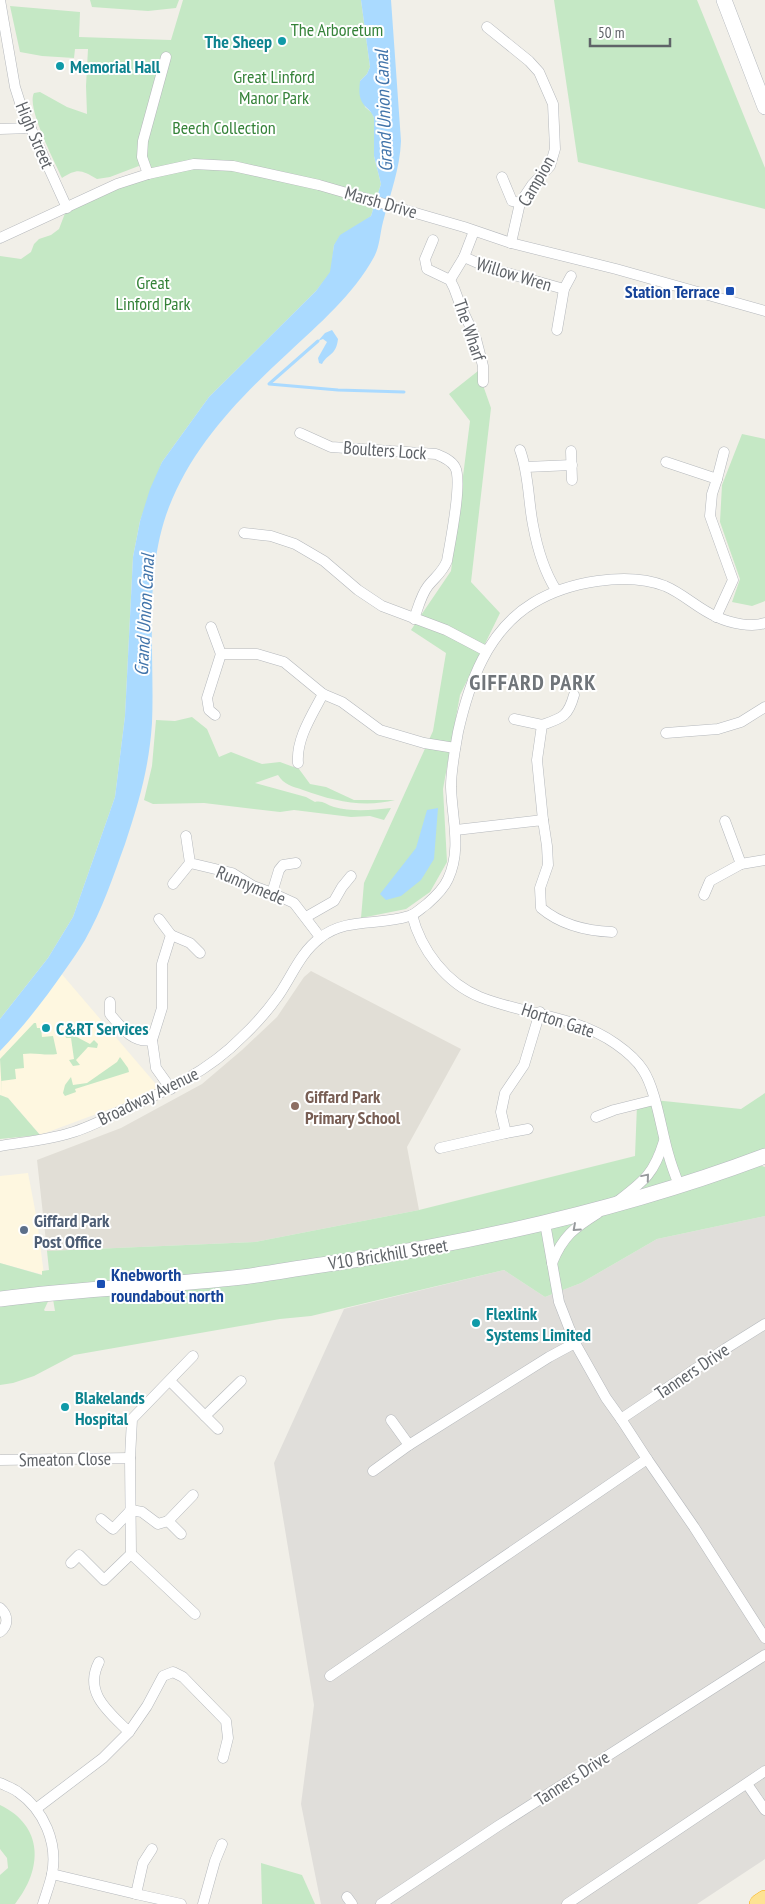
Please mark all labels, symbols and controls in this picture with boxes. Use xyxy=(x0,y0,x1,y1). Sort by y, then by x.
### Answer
scale bar xyxy=(590,15,670,47)
park label: The Arboretum xyxy=(291,18,383,41)
text: 50 m xyxy=(598,23,624,42)
place label: The Sheep xyxy=(205,30,272,53)
marker: The Sheep xyxy=(276,35,288,47)
water label: Grand Union Canal xyxy=(369,48,397,172)
place label: Memorial Hall xyxy=(70,55,161,78)
marker: Memorial Hall xyxy=(54,60,66,72)
park label: Great Linford Manor Park xyxy=(233,65,315,109)
street label: High Street xyxy=(11,98,59,172)
park label: Beech Collection xyxy=(172,116,276,139)
street label: Campion xyxy=(512,152,560,210)
street label: Marsh Drive xyxy=(342,181,420,223)
street label: Willow Wren xyxy=(474,252,554,296)
park label: Great Linford Park xyxy=(116,271,190,315)
place label: Station Terrace xyxy=(625,280,720,303)
marker: Station Terrace xyxy=(724,285,736,297)
street label: The Wharf xyxy=(449,296,492,365)
street label: Boulters Lock xyxy=(343,436,427,464)
water label: Grand Union Canal xyxy=(129,552,159,677)
district label: GIFFARD PARK xyxy=(469,668,597,696)
street label: Runnymede xyxy=(213,860,289,910)
street label: Horton Gate xyxy=(519,997,597,1043)
place label: C&RT Services xyxy=(56,1017,149,1040)
marker: C&RT Services xyxy=(40,1022,52,1034)
street label: Broadway Avenue xyxy=(94,1062,202,1130)
place label: Giffard Park Primary School xyxy=(305,1085,401,1129)
marker: Giffard Park Primary School xyxy=(289,1100,301,1112)
one-way arrow xyxy=(641,1173,650,1182)
place label: Giffard Park Post Office xyxy=(34,1209,110,1253)
one-way arrow xyxy=(573,1223,582,1232)
marker: Giffard Park Post Office xyxy=(18,1224,30,1236)
street label: V10 Brickhill Street xyxy=(326,1233,449,1275)
place label: Knebworth roundabout north xyxy=(111,1263,224,1307)
marker: Knebworth roundabout north xyxy=(95,1278,107,1290)
place label: Flexlink Systems Limited xyxy=(486,1302,591,1346)
marker: Flexlink Systems Limited xyxy=(470,1317,482,1329)
street label: Tanners Drive xyxy=(651,1338,733,1404)
place label: Blakelands Hospital xyxy=(75,1386,145,1430)
marker: Blakelands Hospital xyxy=(59,1401,71,1413)
street label: Smeaton Close xyxy=(19,1447,111,1471)
street label: Tanners Drive xyxy=(530,1745,614,1811)

